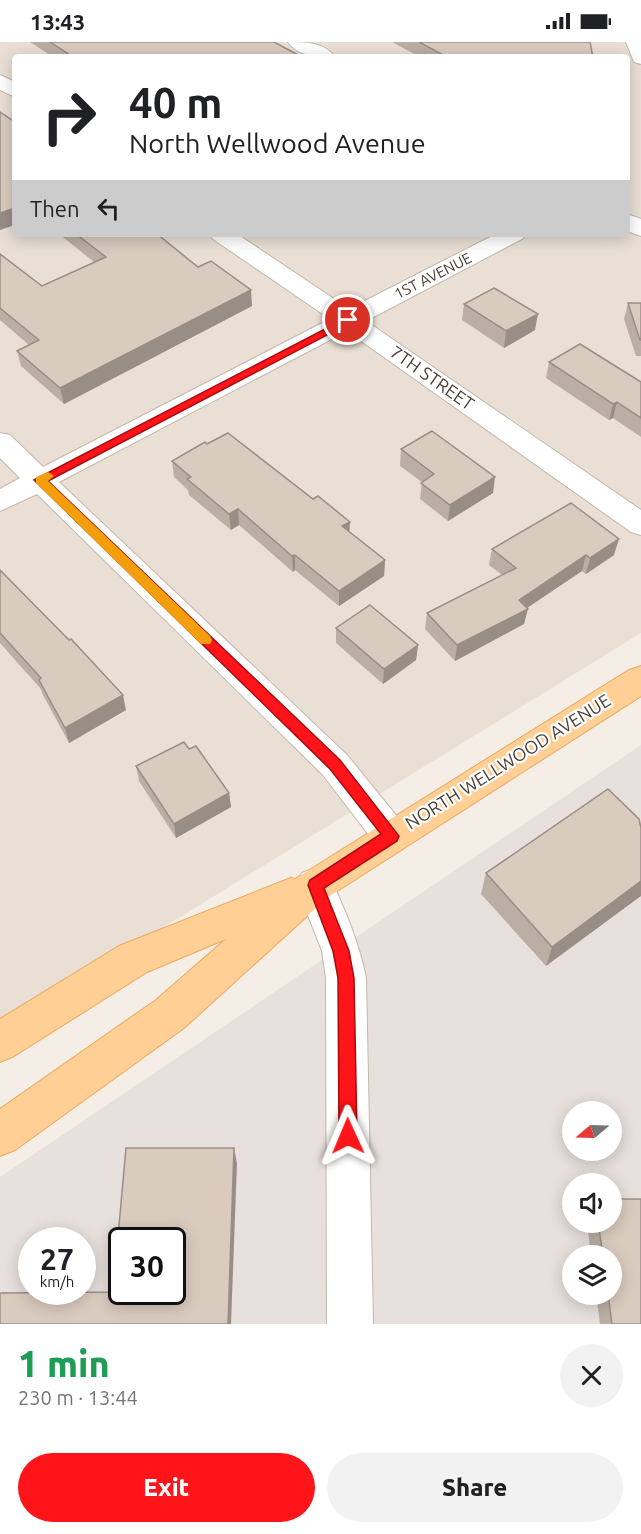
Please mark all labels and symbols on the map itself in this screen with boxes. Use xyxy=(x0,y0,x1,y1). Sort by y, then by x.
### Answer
street label: 1ST AVENUE xyxy=(391,249,474,302)
pin xyxy=(322,294,373,345)
street label: 7TH STREET xyxy=(387,341,478,413)
street label: NORTH WELLWOOD AVENUE xyxy=(401,690,614,833)
north arrow xyxy=(562,1101,622,1161)
position arrow xyxy=(316,1104,380,1168)
speed limit sign: 30 xyxy=(108,1227,186,1305)

